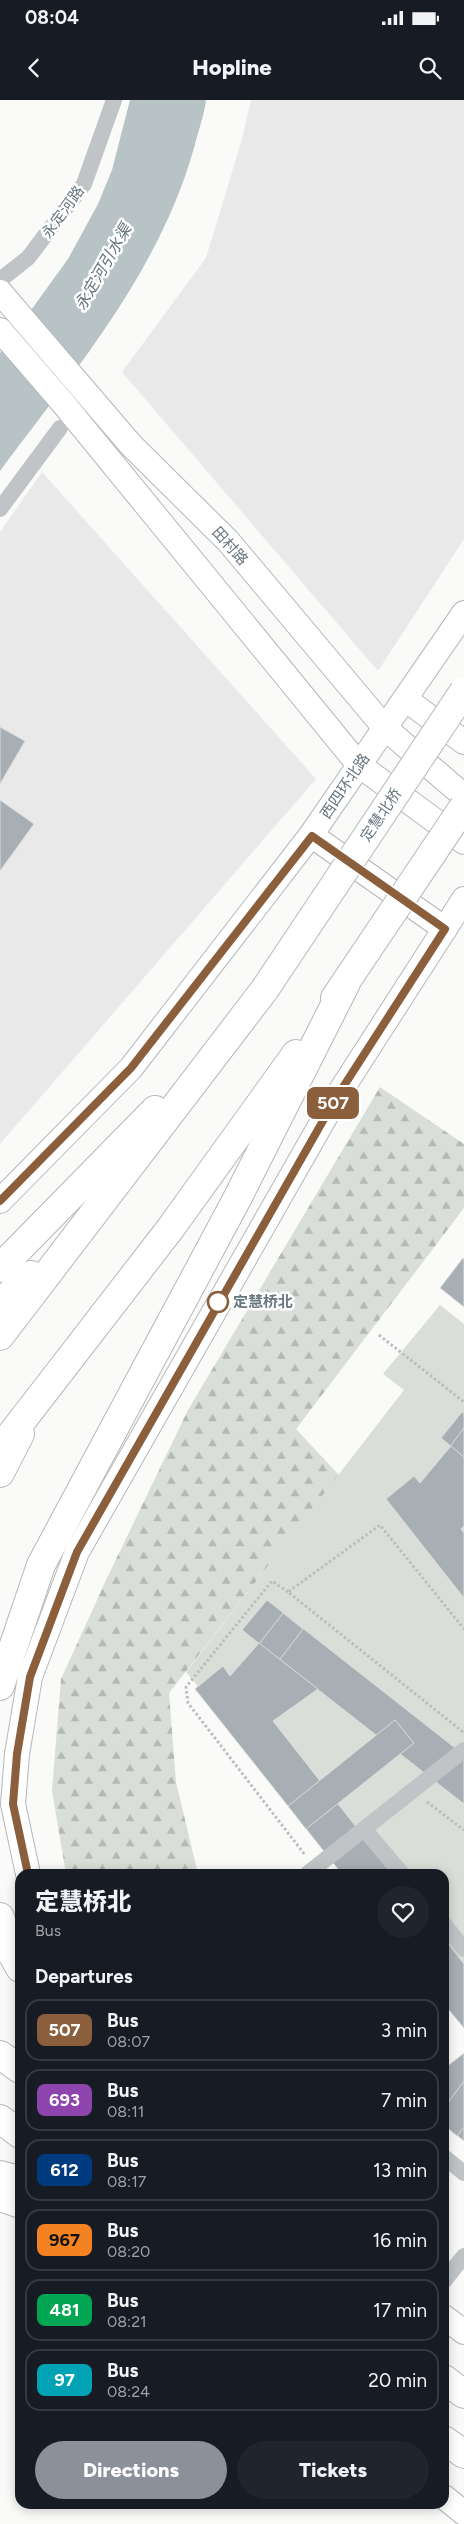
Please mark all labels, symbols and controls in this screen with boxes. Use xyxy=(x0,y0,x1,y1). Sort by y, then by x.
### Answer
text: 08:04 xyxy=(25,6,79,29)
icon: back xyxy=(20,54,48,82)
text: Hopline xyxy=(192,54,272,81)
icon: search xyxy=(416,54,444,82)
street label: 永定河路 xyxy=(38,182,88,242)
water label: 永定河引水渠 xyxy=(71,219,136,313)
street label: 田村路 xyxy=(208,523,252,569)
street label: 西四环北路 xyxy=(317,750,373,822)
street label: 定慧北桥 xyxy=(357,785,405,845)
line badge: 507 xyxy=(304,1087,362,1119)
text: 507 xyxy=(317,1092,349,1114)
marker: 定慧桥北 xyxy=(207,1291,229,1313)
place label: 定慧桥北 xyxy=(233,1293,293,1311)
button: heart xyxy=(377,1886,429,1938)
text: 定慧桥北 xyxy=(35,1887,131,1916)
text: Bus xyxy=(35,1921,61,1940)
text: Departures xyxy=(35,1965,133,1988)
text: Bus xyxy=(107,2009,138,2032)
text: 507 xyxy=(48,2019,81,2041)
text: 3 min xyxy=(381,2019,427,2042)
text: 08:07 xyxy=(107,2032,150,2051)
text: Bus xyxy=(107,2079,138,2102)
text: 693 xyxy=(49,2089,80,2111)
text: 7 min xyxy=(381,2089,427,2112)
text: 08:11 xyxy=(107,2102,144,2121)
text: Bus xyxy=(107,2149,138,2172)
text: 612 xyxy=(50,2159,79,2181)
text: 13 min xyxy=(373,2159,427,2182)
text: 08:17 xyxy=(107,2172,146,2191)
text: Bus xyxy=(107,2219,138,2242)
text: 967 xyxy=(49,2229,80,2251)
text: 16 min xyxy=(373,2229,427,2252)
text: 08:20 xyxy=(107,2242,150,2261)
text: Bus xyxy=(107,2289,138,2312)
text: 481 xyxy=(49,2299,80,2321)
text: 17 min xyxy=(373,2299,427,2322)
text: 08:21 xyxy=(107,2312,147,2331)
text: Bus xyxy=(107,2359,138,2382)
text: 97 xyxy=(54,2369,75,2391)
text: 20 min xyxy=(368,2369,427,2392)
text: 08:24 xyxy=(107,2382,150,2401)
button: Directions xyxy=(35,2441,227,2499)
button: Tickets xyxy=(237,2441,429,2499)

